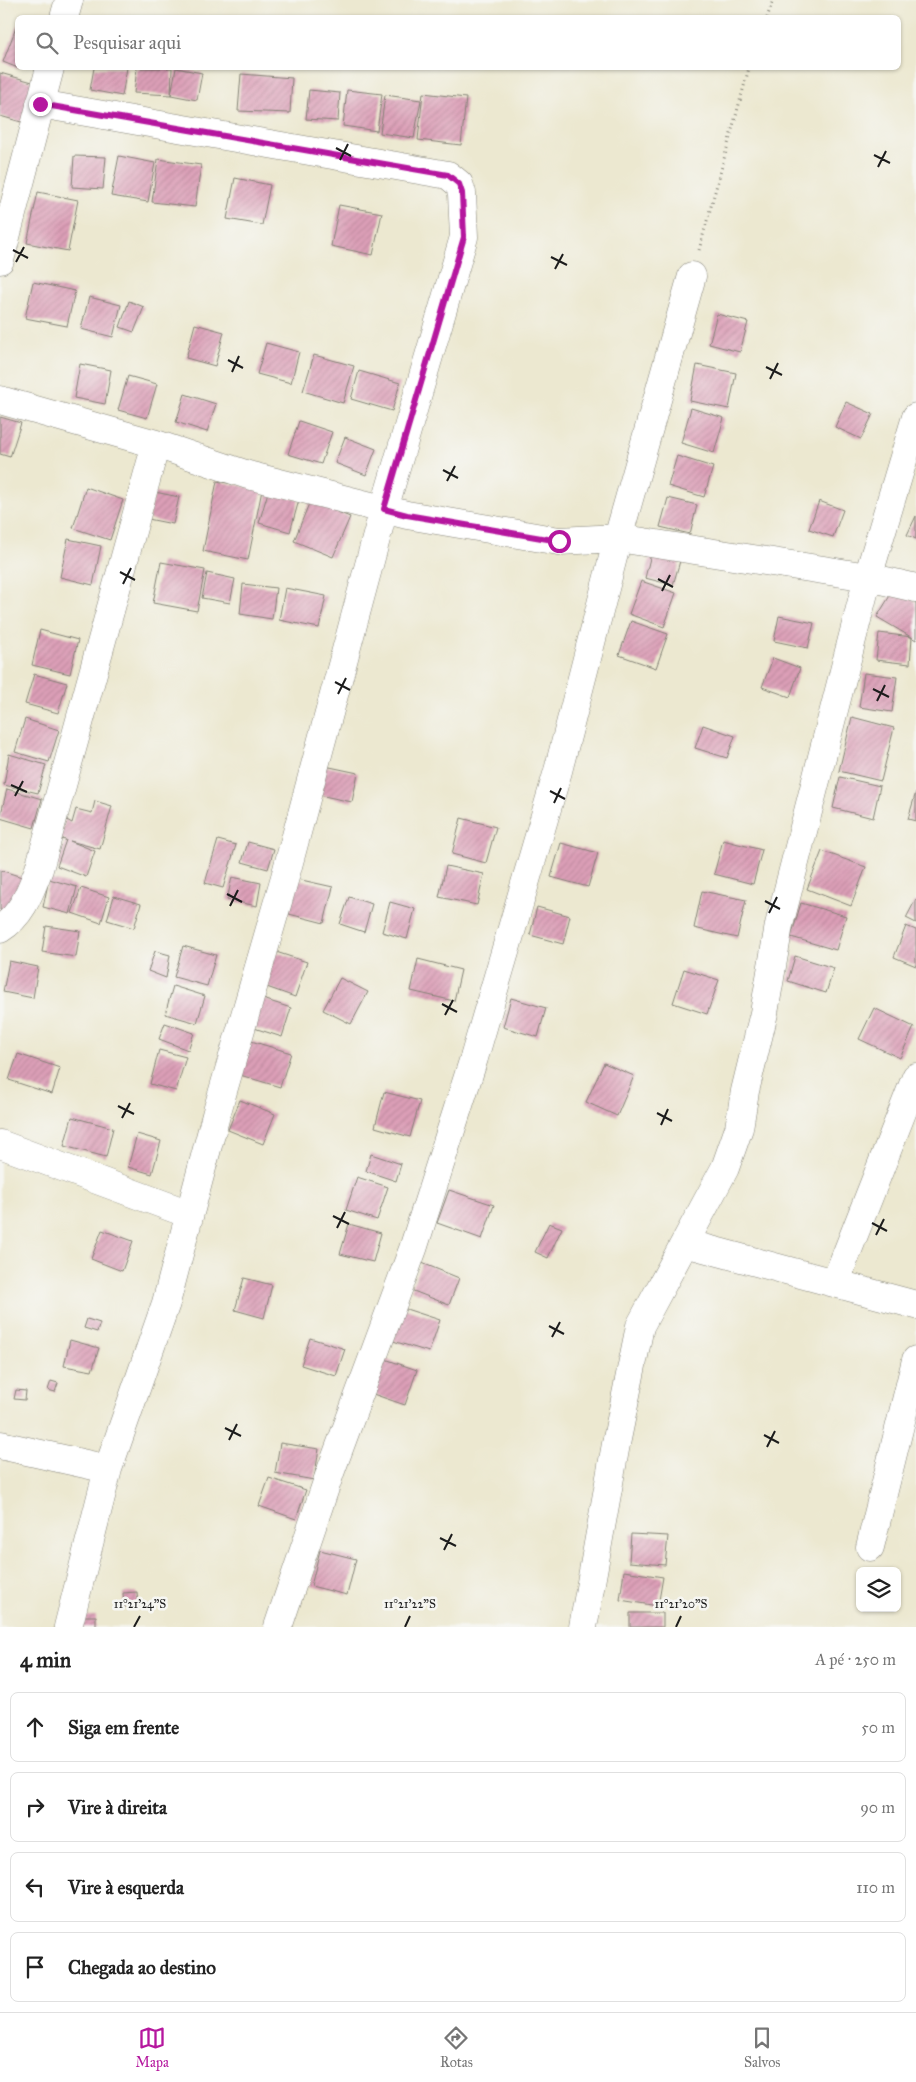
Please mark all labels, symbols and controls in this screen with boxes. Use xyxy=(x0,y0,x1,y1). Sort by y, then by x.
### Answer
search box xyxy=(15,15,901,70)
icon: search xyxy=(33,29,61,57)
text: Pesquisar aqui xyxy=(73,31,181,54)
route end xyxy=(29,93,52,116)
route start xyxy=(548,530,571,553)
map controls xyxy=(856,1567,901,1612)
button: layers xyxy=(856,1567,901,1612)
text: 11°21'24"S xyxy=(114,1597,166,1611)
text: 11°21'22"S xyxy=(384,1597,436,1611)
text: 11°21'20"S xyxy=(655,1597,708,1611)
text: 4 min xyxy=(20,1647,71,1673)
text: A pé · 250 m xyxy=(815,1650,896,1669)
icon: ahead xyxy=(21,1713,49,1741)
text: Siga em frente xyxy=(68,1716,179,1739)
text: 50 m xyxy=(861,1718,895,1737)
icon: right xyxy=(21,1793,49,1821)
text: Vire à direita xyxy=(68,1796,167,1819)
text: 90 m xyxy=(860,1798,895,1817)
icon: left xyxy=(21,1873,49,1901)
text: Vire à esquerda xyxy=(68,1876,184,1899)
text: 110 m xyxy=(856,1878,895,1897)
icon: arrive xyxy=(21,1953,49,1981)
text: Chegada ao destino xyxy=(68,1956,216,1979)
tab: Mapa xyxy=(136,2024,169,2071)
tab: Rotas xyxy=(440,2024,473,2071)
tab: Salvos xyxy=(744,2024,780,2071)

